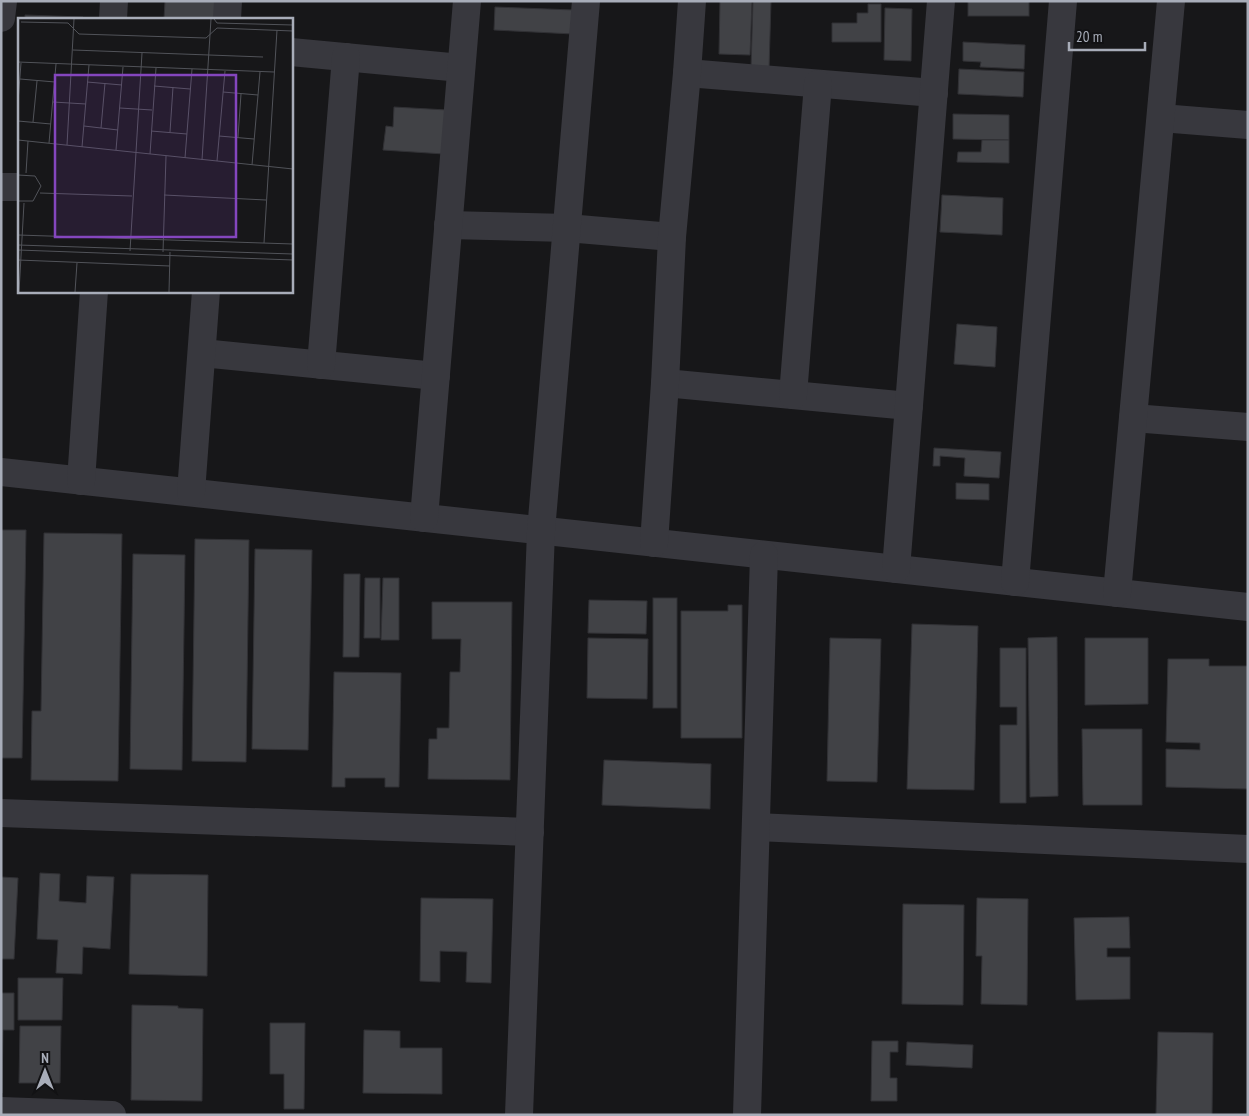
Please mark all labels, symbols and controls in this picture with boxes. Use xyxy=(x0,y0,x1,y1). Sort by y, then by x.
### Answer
inset map xyxy=(18,18,292,292)
scale bar xyxy=(1069,20,1145,52)
text: 20 m xyxy=(1076,27,1102,46)
north arrow xyxy=(20,1046,70,1096)
text: N xyxy=(41,1049,49,1067)

